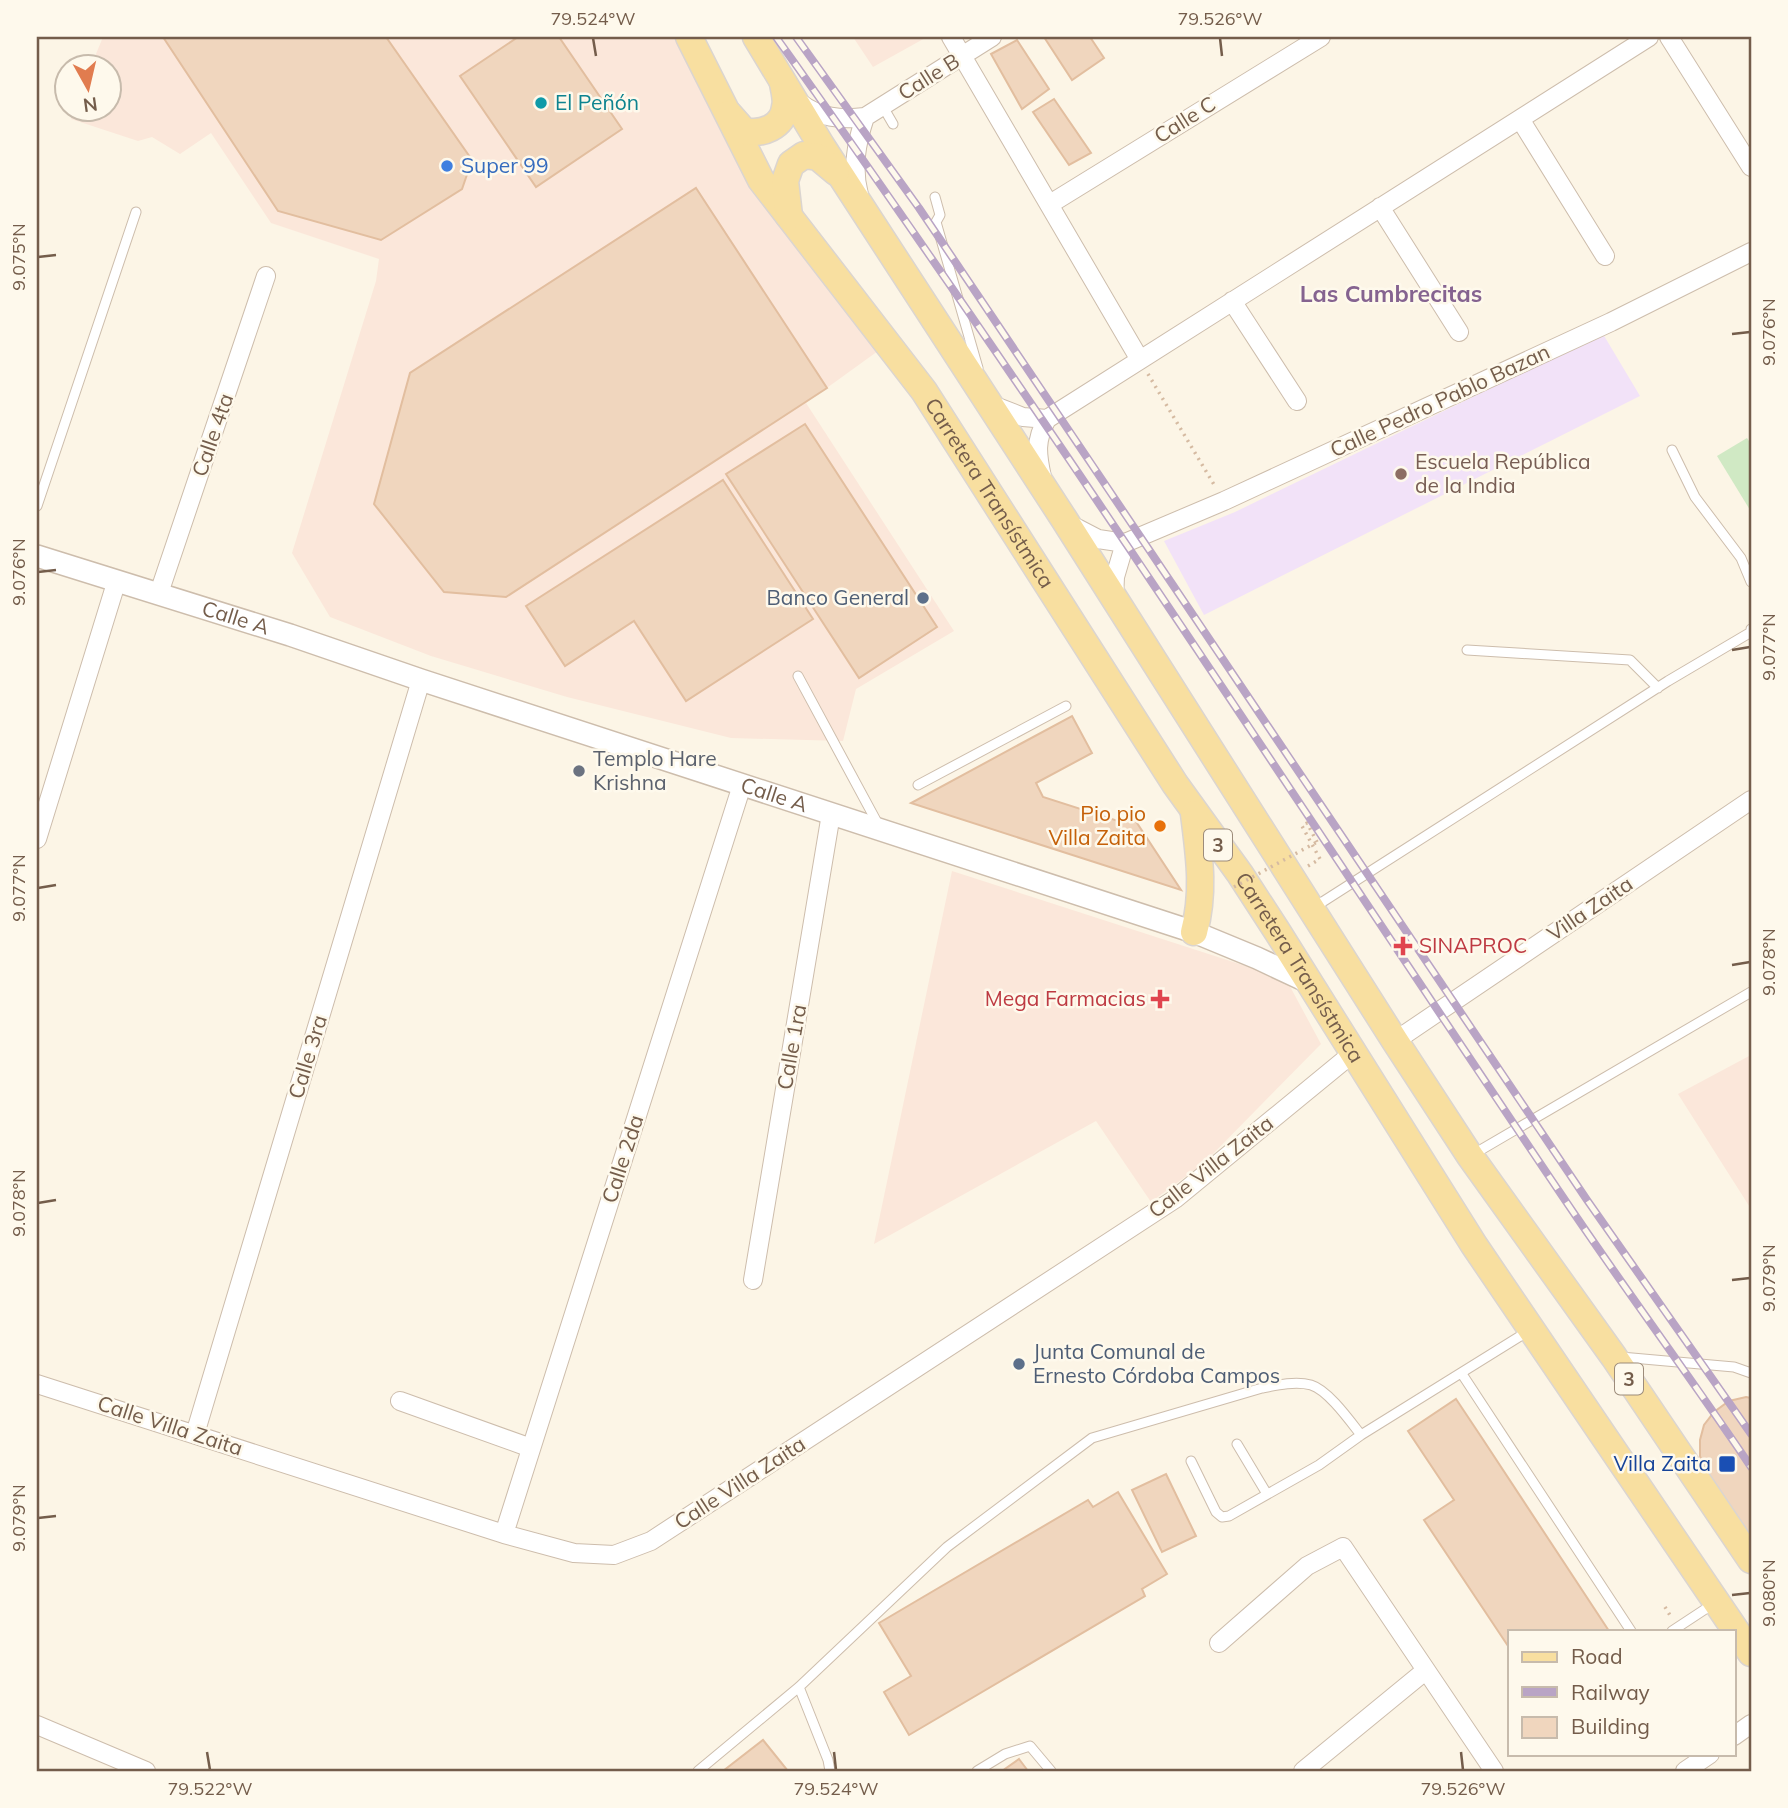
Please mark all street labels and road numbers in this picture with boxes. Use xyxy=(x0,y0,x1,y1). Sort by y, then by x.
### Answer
street label: Calle B xyxy=(893,47,964,105)
street label: Calle C xyxy=(1149,90,1220,148)
street label: Calle Pedro Pablo Bazan xyxy=(1326,338,1553,462)
street label: Calle 4ta xyxy=(186,390,238,480)
street label: Carretera Transístmica xyxy=(920,393,1060,593)
street label: Calle A xyxy=(199,594,273,640)
street label: Calle A xyxy=(738,771,812,817)
road number: 3 xyxy=(1204,830,1232,860)
street label: Carretera Transístmica xyxy=(1230,867,1370,1067)
street label: Villa Zaita xyxy=(1542,870,1637,946)
street label: Calle 1ra xyxy=(771,1002,811,1092)
street label: Calle 3ra xyxy=(282,1012,332,1102)
street label: Calle Villa Zaita xyxy=(1143,1109,1278,1223)
street label: Calle 2da xyxy=(596,1111,649,1206)
road number: 3 xyxy=(1615,1364,1643,1394)
street label: Calle Villa Zaita xyxy=(94,1389,246,1461)
street label: Calle Villa Zaita xyxy=(669,1430,810,1534)

